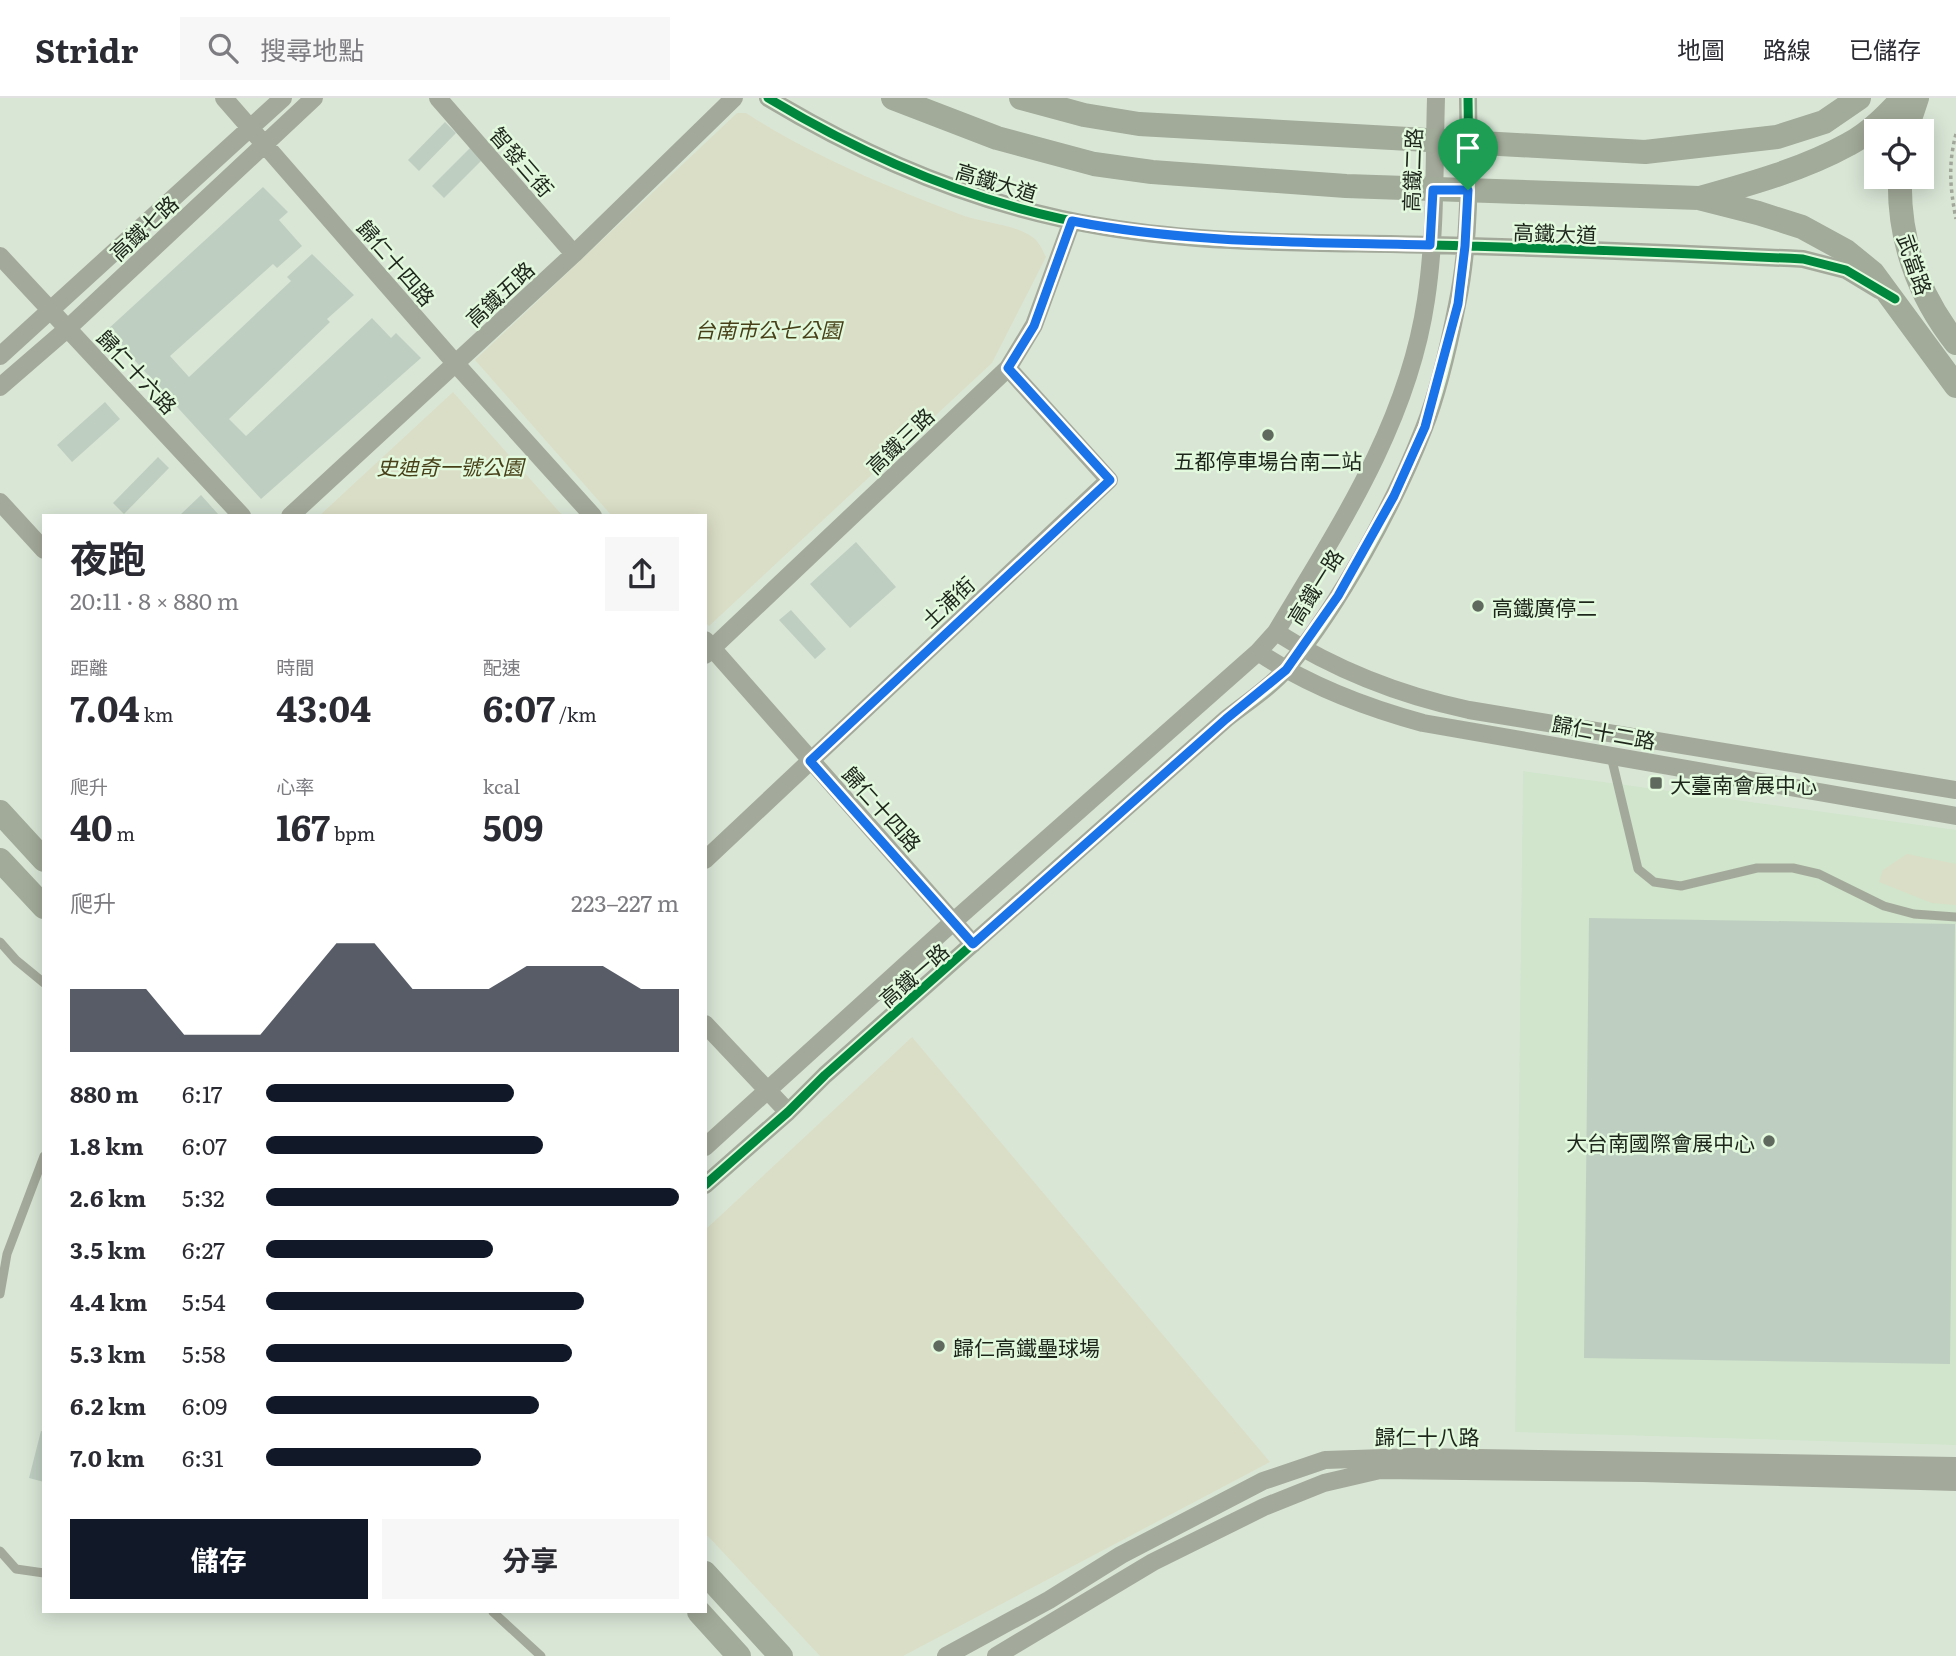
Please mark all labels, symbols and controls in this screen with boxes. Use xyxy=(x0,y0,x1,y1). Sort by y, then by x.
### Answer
search box xyxy=(180,17,670,80)
text: Stridr xyxy=(35,24,138,73)
icon: search xyxy=(204,29,242,67)
text: 搜尋地點 xyxy=(260,29,364,68)
text: 地圖 xyxy=(1677,31,1725,66)
text: 路線 xyxy=(1763,31,1811,66)
text: 已儲存 xyxy=(1849,31,1921,66)
pin xyxy=(1438,118,1498,190)
street label: 智發三街 xyxy=(484,119,562,203)
map controls xyxy=(1864,119,1934,189)
button: locate xyxy=(1864,119,1934,189)
street label: 高鐵二路 xyxy=(1394,127,1428,213)
icon: arrive xyxy=(1449,129,1487,167)
street label: 高鐵大道 xyxy=(952,154,1042,208)
street label: 高鐵七路 xyxy=(102,187,184,267)
street label: 歸仁十四路 xyxy=(351,212,443,312)
street label: 高鐵大道 xyxy=(1512,215,1598,249)
street label: 武當路 xyxy=(1891,229,1941,299)
street label: 高鐵五路 xyxy=(458,253,540,333)
park label: 台南市公七公園 xyxy=(695,313,844,344)
street label: 歸仁十六路 xyxy=(91,322,185,420)
street label: 高鐵三路 xyxy=(858,400,940,480)
marker: 五都停車場台南二站 xyxy=(1260,427,1276,443)
place label: 五都停車場台南二站 xyxy=(1174,444,1363,475)
park label: 史迪奇一號公園 xyxy=(377,450,526,481)
text: 夜跑 xyxy=(70,528,146,585)
button: share xyxy=(605,537,679,611)
street label: 高鐵一路 xyxy=(1279,542,1349,630)
street label: 土浦街 xyxy=(913,568,981,634)
text: 20:11 · 8 × 880 m xyxy=(70,583,239,617)
place label: 高鐵廣停二 xyxy=(1492,591,1597,622)
marker: 高鐵廣停二 xyxy=(1470,598,1486,614)
text: 距離 xyxy=(70,653,108,681)
text: 時間 xyxy=(276,653,314,681)
text: 配速 xyxy=(483,653,521,681)
text: 7.04 xyxy=(70,681,140,733)
text: 43:04 xyxy=(276,681,371,733)
text: 6:07 xyxy=(483,681,555,733)
text: km xyxy=(140,700,173,728)
text: /km xyxy=(555,700,597,728)
street label: 歸仁十二路 xyxy=(1550,707,1658,755)
street label: 歸仁十四路 xyxy=(836,759,930,857)
place label: 大臺南會展中心 xyxy=(1670,768,1817,799)
text: 爬升 xyxy=(70,772,108,800)
text: 心率 xyxy=(276,772,314,800)
text: kcal xyxy=(483,772,520,800)
marker: 大臺南會展中心 xyxy=(1648,775,1664,791)
text: 40 xyxy=(70,800,113,852)
text: 167 xyxy=(276,800,330,852)
text: 509 xyxy=(483,800,543,852)
text: m xyxy=(113,819,135,847)
text: bpm xyxy=(330,819,375,847)
text: 爬升 xyxy=(70,885,116,919)
text: 223–227 m xyxy=(571,885,679,919)
street label: 高鐵一路 xyxy=(871,935,955,1013)
text: 880 m xyxy=(70,1076,139,1110)
text: 6:17 xyxy=(182,1076,222,1110)
place label: 大台南國際會展中心 xyxy=(1566,1126,1755,1157)
text: 1.8 km xyxy=(70,1128,144,1162)
text: 6:07 xyxy=(182,1128,227,1162)
marker: 大台南國際會展中心 xyxy=(1761,1133,1777,1149)
text: 2.6 km xyxy=(70,1180,146,1214)
text: 5:32 xyxy=(182,1180,225,1214)
text: 3.5 km xyxy=(70,1232,146,1266)
text: 6:27 xyxy=(182,1232,225,1266)
text: 4.4 km xyxy=(70,1284,148,1318)
text: 5:54 xyxy=(182,1284,226,1318)
place label: 歸仁高鐵壘球場 xyxy=(953,1331,1100,1362)
text: 5.3 km xyxy=(70,1336,146,1370)
text: 5:58 xyxy=(182,1336,226,1370)
marker: 歸仁高鐵壘球場 xyxy=(931,1338,947,1354)
text: 6.2 km xyxy=(70,1388,146,1422)
text: 6:09 xyxy=(182,1388,227,1422)
street label: 歸仁十八路 xyxy=(1375,1420,1480,1451)
text: 7.0 km xyxy=(70,1440,145,1474)
text: 6:31 xyxy=(182,1440,224,1474)
button: 儲存 xyxy=(70,1519,368,1599)
button: 分享 xyxy=(382,1519,679,1599)

